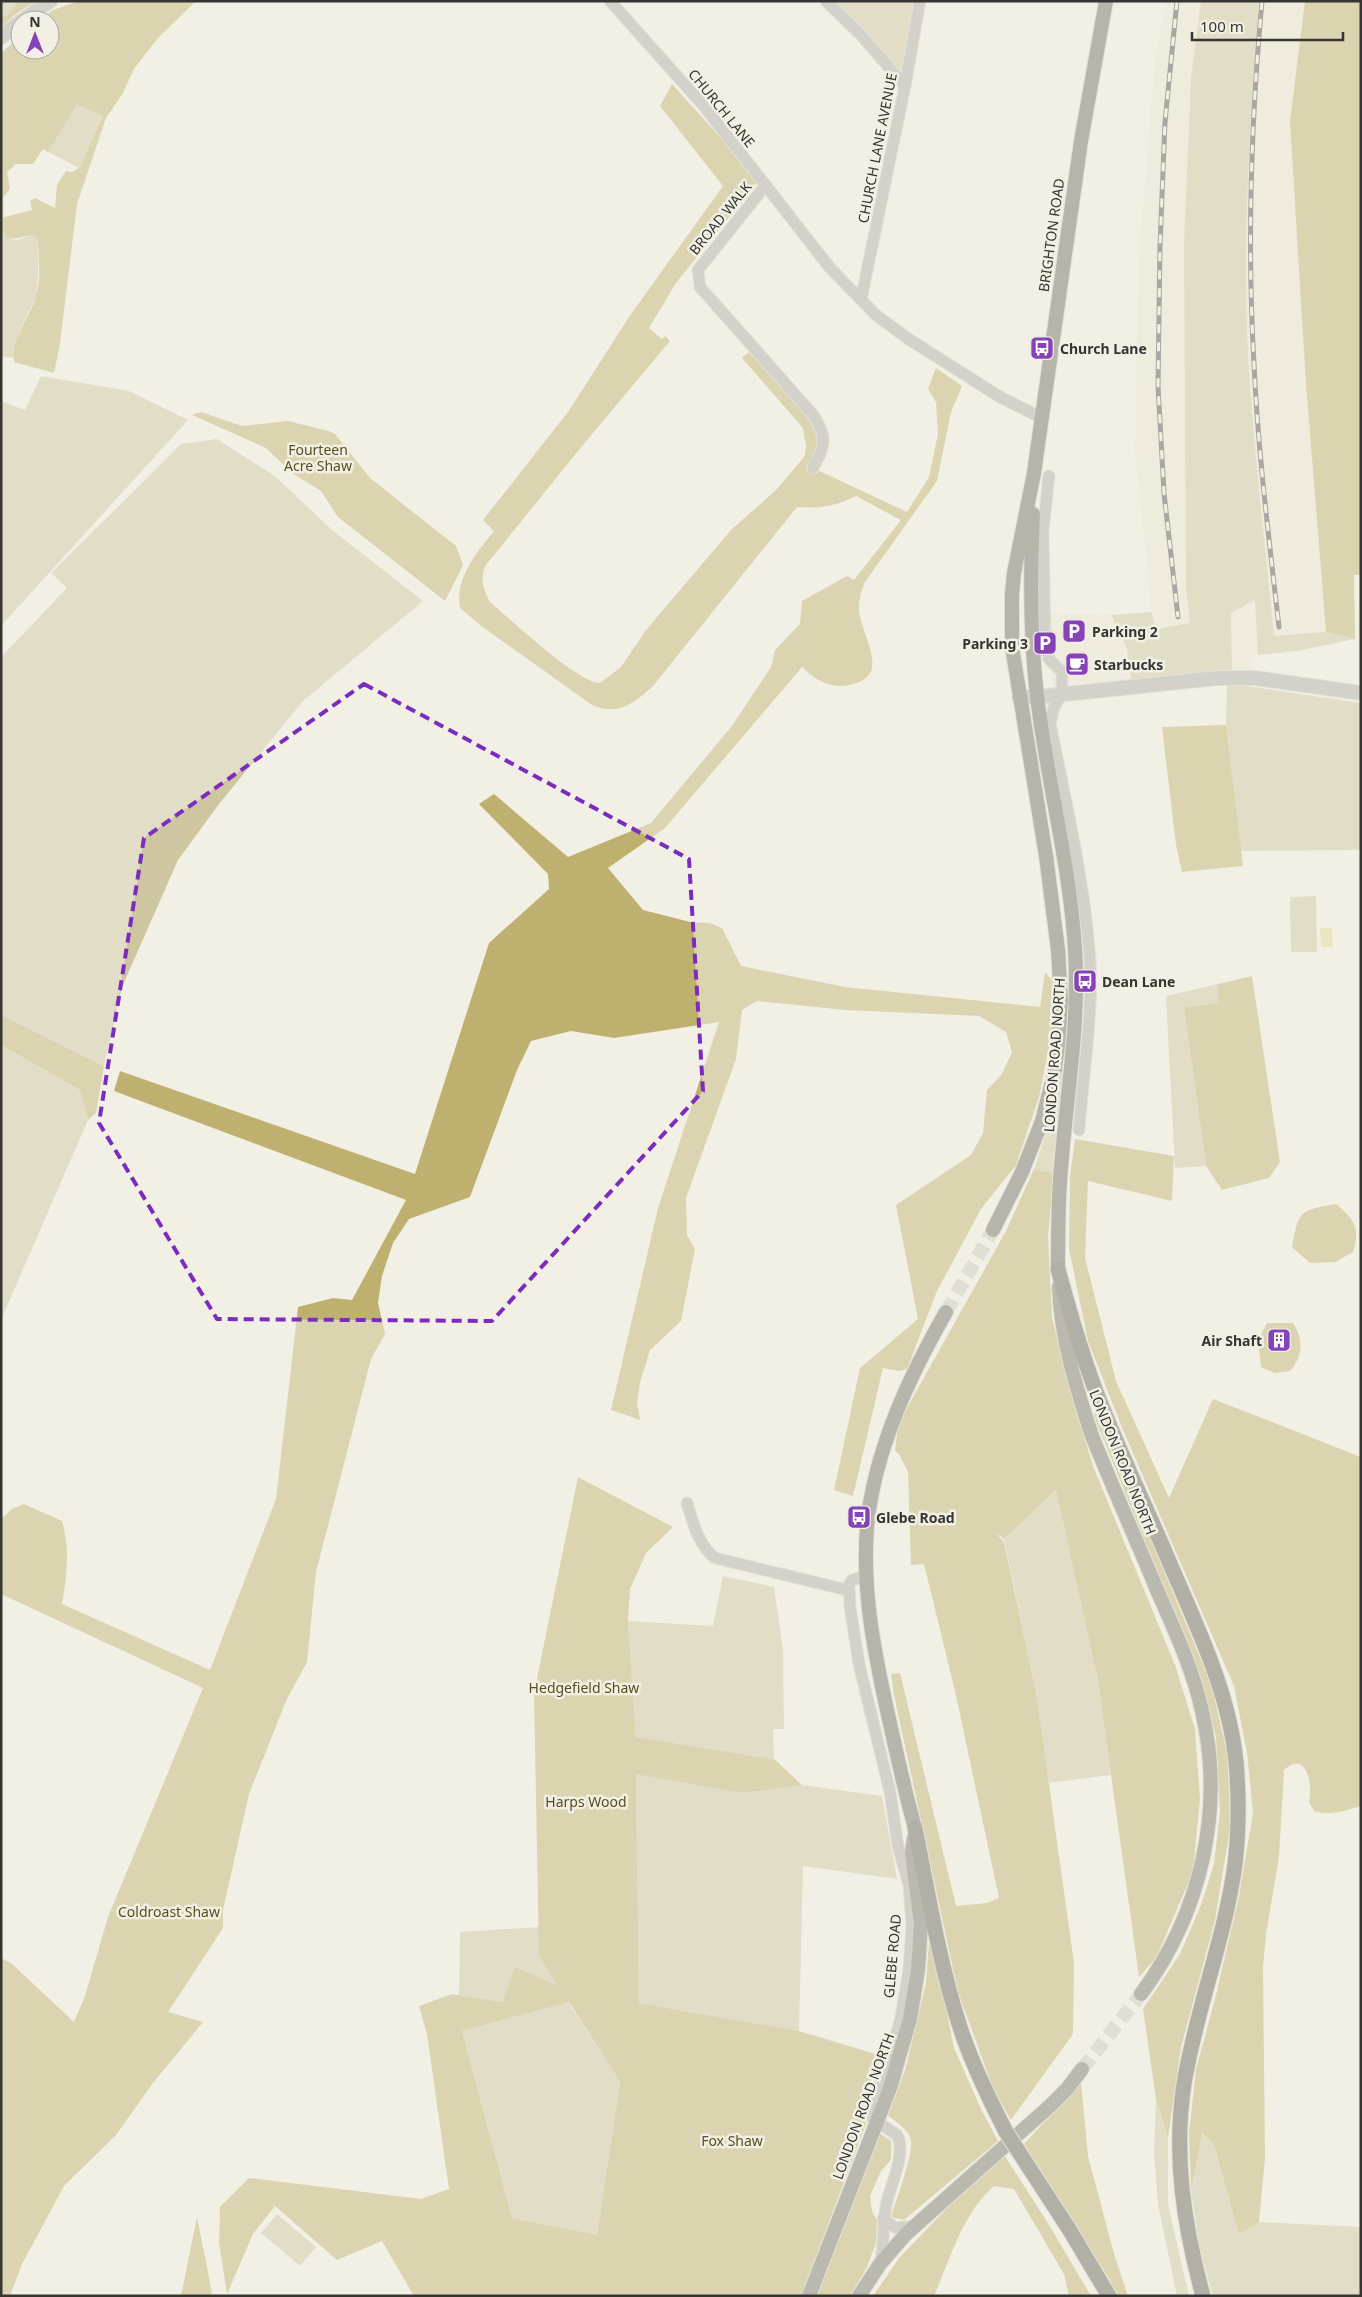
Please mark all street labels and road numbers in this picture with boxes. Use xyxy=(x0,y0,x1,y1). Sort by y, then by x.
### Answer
street label: CHURCH LANE xyxy=(684,65,760,151)
street label: CHURCH LANE AVENUE xyxy=(853,71,901,225)
street label: BROAD WALK xyxy=(685,177,755,258)
street label: BRIGHTON ROAD xyxy=(1034,177,1068,293)
street label: LONDON ROAD NORTH xyxy=(1039,977,1069,1133)
street label: LONDON ROAD NORTH xyxy=(1085,1387,1161,1537)
street label: GLEBE ROAD xyxy=(879,1913,905,1999)
street label: LONDON ROAD NORTH xyxy=(828,2030,898,2182)

